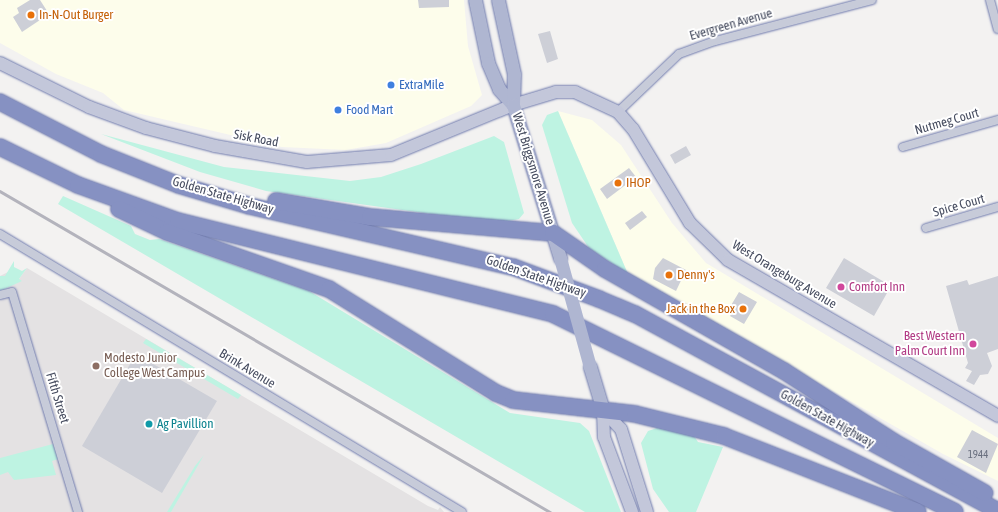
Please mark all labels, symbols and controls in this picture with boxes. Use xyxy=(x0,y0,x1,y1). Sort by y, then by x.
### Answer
street label: Evergreen Avenue xyxy=(688,6,774,44)
place label: In-N-Out Burger xyxy=(39,7,113,23)
marker: In-N-Out Burger xyxy=(26,10,36,20)
place label: ExtraMile xyxy=(399,77,444,93)
marker: ExtraMile xyxy=(386,80,396,90)
place label: Food Mart xyxy=(346,102,393,118)
marker: Food Mart xyxy=(333,105,343,115)
street label: Nutmeg Court xyxy=(913,105,981,139)
street label: West Briggsmore Avenue xyxy=(509,111,557,227)
street label: Sisk Road xyxy=(232,127,280,151)
street label: Golden State Highway xyxy=(171,174,275,218)
place label: IHOP xyxy=(626,175,651,191)
marker: IHOP xyxy=(613,178,623,188)
street label: Spice Court xyxy=(931,191,987,221)
street label: West Orangeburg Avenue xyxy=(729,238,839,312)
street label: Golden State Highway xyxy=(484,253,588,301)
place label: Denny's xyxy=(677,267,715,283)
marker: Denny's xyxy=(664,270,674,280)
place label: Comfort Inn xyxy=(849,279,905,295)
marker: Comfort Inn xyxy=(836,282,846,292)
place label: Jack in the Box xyxy=(666,301,735,317)
marker: Jack in the Box xyxy=(738,304,748,314)
place label: Best Western Palm Court Inn xyxy=(895,329,965,360)
marker: Best Western Palm Court Inn xyxy=(968,339,978,349)
street label: Brink Avenue xyxy=(216,346,278,392)
place label: Modesto Junior College West Campus xyxy=(104,351,205,382)
marker: Modesto Junior College West Campus xyxy=(91,361,101,371)
street label: Fifth Street xyxy=(42,371,72,425)
street label: Golden State Highway xyxy=(778,387,876,451)
place label: Ag Pavillion xyxy=(157,416,214,432)
marker: Ag Pavillion xyxy=(144,419,154,429)
house number: 1944 xyxy=(968,447,988,461)

